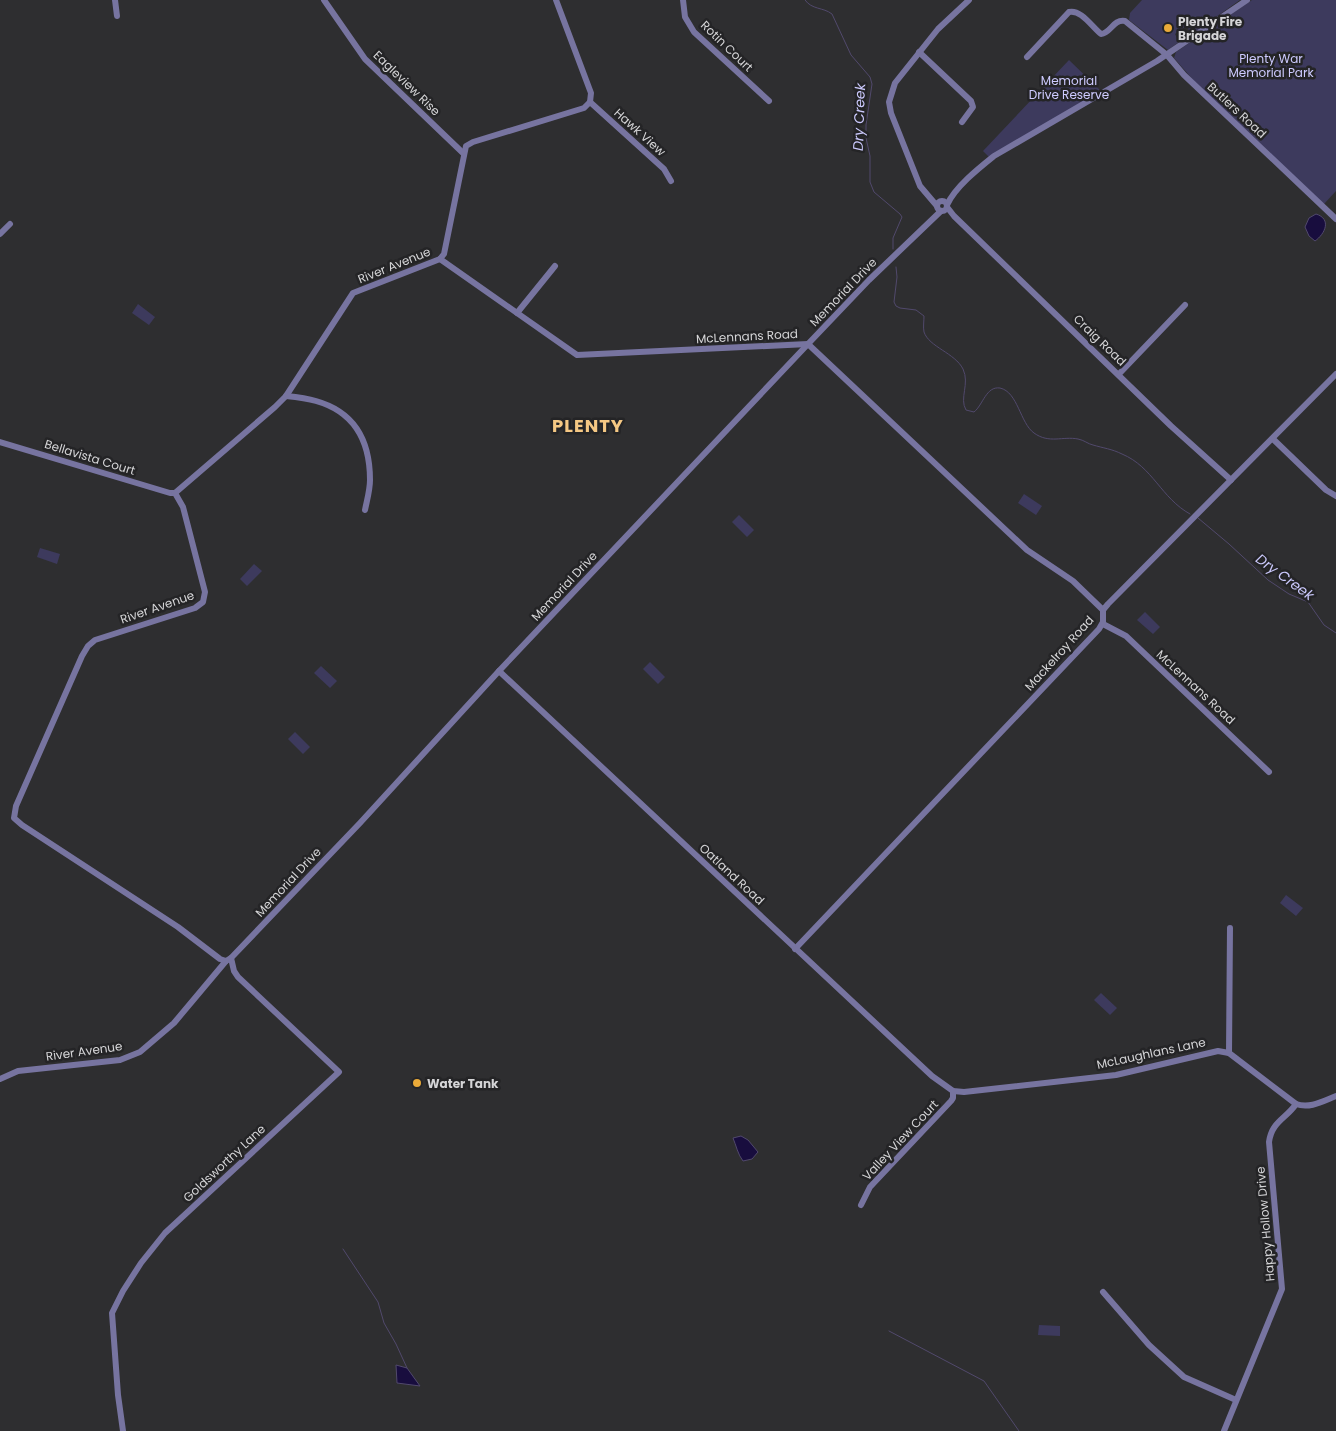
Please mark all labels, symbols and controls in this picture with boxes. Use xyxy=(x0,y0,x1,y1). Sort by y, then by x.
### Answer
place label: Plenty Fire Brigade xyxy=(1178,13,1243,44)
street label: Rotin Court xyxy=(697,17,757,75)
marker: Plenty Fire Brigade xyxy=(1162,22,1174,34)
street label: Eagleview Rise xyxy=(370,47,444,119)
park label: Plenty War Memorial Park xyxy=(1228,50,1314,81)
park label: Memorial Drive Reserve xyxy=(1029,72,1109,103)
street label: Butlers Road xyxy=(1204,78,1270,142)
water label: Dry Creek xyxy=(848,82,870,151)
street label: Hawk View xyxy=(611,104,670,160)
street label: River Avenue xyxy=(355,243,433,287)
street label: Memorial Drive xyxy=(806,254,880,330)
street label: Craig Road xyxy=(1070,311,1130,369)
street label: McLennans Road xyxy=(696,325,798,347)
district label: PLENTY xyxy=(552,413,624,438)
street label: Bellavista Court xyxy=(43,435,137,479)
street label: Memorial Drive xyxy=(527,547,601,625)
water label: Dry Creek xyxy=(1252,549,1319,605)
street label: River Avenue xyxy=(118,586,196,628)
street label: Mackelroy Road xyxy=(1021,612,1097,694)
street label: McLennans Road xyxy=(1153,646,1239,728)
street label: Oatland Road xyxy=(696,839,768,909)
street label: Memorial Drive xyxy=(251,843,325,921)
street label: McLaughlans Lane xyxy=(1095,1033,1207,1073)
street label: River Avenue xyxy=(45,1037,123,1065)
place label: Water Tank xyxy=(427,1075,499,1092)
marker: Water Tank xyxy=(411,1077,423,1089)
street label: Valley View Court xyxy=(858,1096,942,1184)
street label: Goldsworthy Lane xyxy=(179,1120,269,1206)
street label: Happy Hollow Drive xyxy=(1252,1166,1278,1282)

